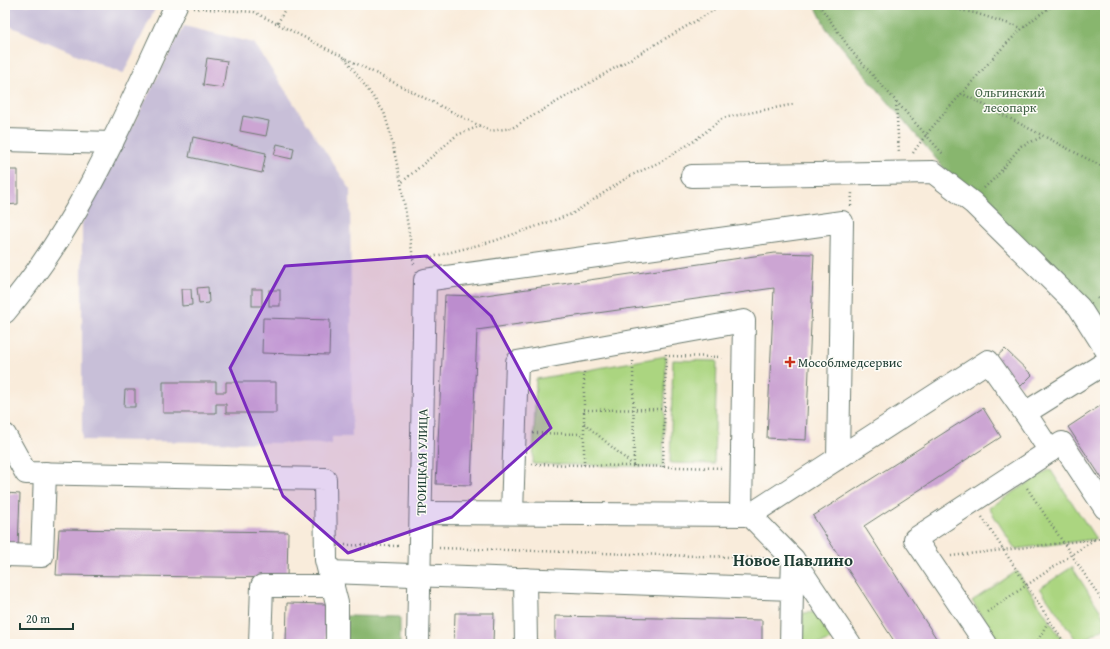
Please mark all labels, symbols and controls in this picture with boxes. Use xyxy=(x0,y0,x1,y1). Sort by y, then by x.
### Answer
park label: Ольгинский лесопарк xyxy=(975,83,1045,117)
place label: Мособлмедсервис xyxy=(798,353,902,372)
marker: Мособлмедсервис xyxy=(785,357,795,367)
street label: ТРОИЦКАЯ УЛИЦА xyxy=(412,408,432,516)
district label: Новое Павлино xyxy=(733,547,853,572)
scale bar xyxy=(20,605,73,631)
text: 20 m xyxy=(26,610,50,627)

